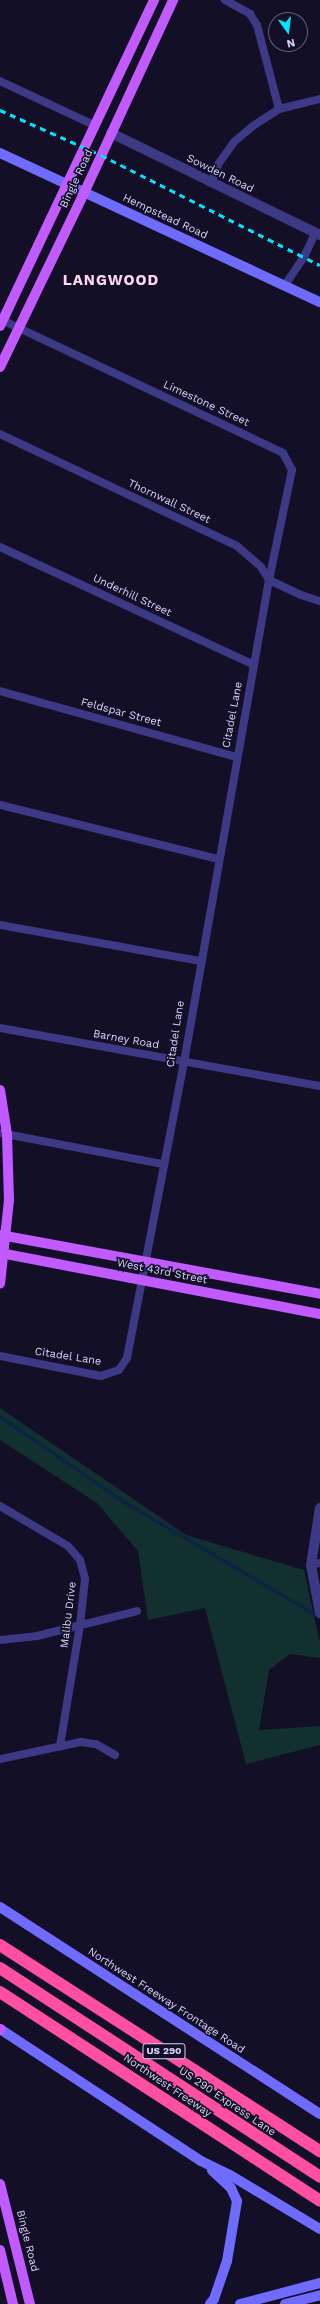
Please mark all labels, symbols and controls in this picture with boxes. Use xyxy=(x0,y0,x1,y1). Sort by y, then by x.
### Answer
north arrow xyxy=(268,12,308,52)
text: N xyxy=(285,36,296,50)
street label: Bingle Road xyxy=(58,148,96,210)
street label: Sowden Road xyxy=(184,152,256,196)
street label: Hempstead Road xyxy=(120,192,210,242)
district label: LANGWOOD xyxy=(63,272,159,290)
street label: Limestone Street xyxy=(161,378,251,430)
street label: Thornwall Street xyxy=(125,477,213,527)
street label: Underhill Street xyxy=(90,572,174,620)
street label: Citadel Lane xyxy=(220,681,246,749)
street label: Feldspar Street xyxy=(79,696,163,730)
street label: Citadel Lane xyxy=(164,1000,188,1068)
street label: Barney Road xyxy=(92,1028,160,1052)
street label: West 43rd Street xyxy=(116,1257,208,1287)
street label: Citadel Lane xyxy=(34,1345,102,1369)
street label: Malibu Drive xyxy=(58,1581,80,1649)
street label: Northwest Freeway Frontage Road xyxy=(85,1945,247,2057)
road number: US 290 xyxy=(142,2043,186,2059)
street label: Northwest Freeway xyxy=(120,2052,214,2120)
street label: US 290 Express Lane xyxy=(176,2065,278,2139)
street label: Bingle Road xyxy=(13,2209,41,2273)

